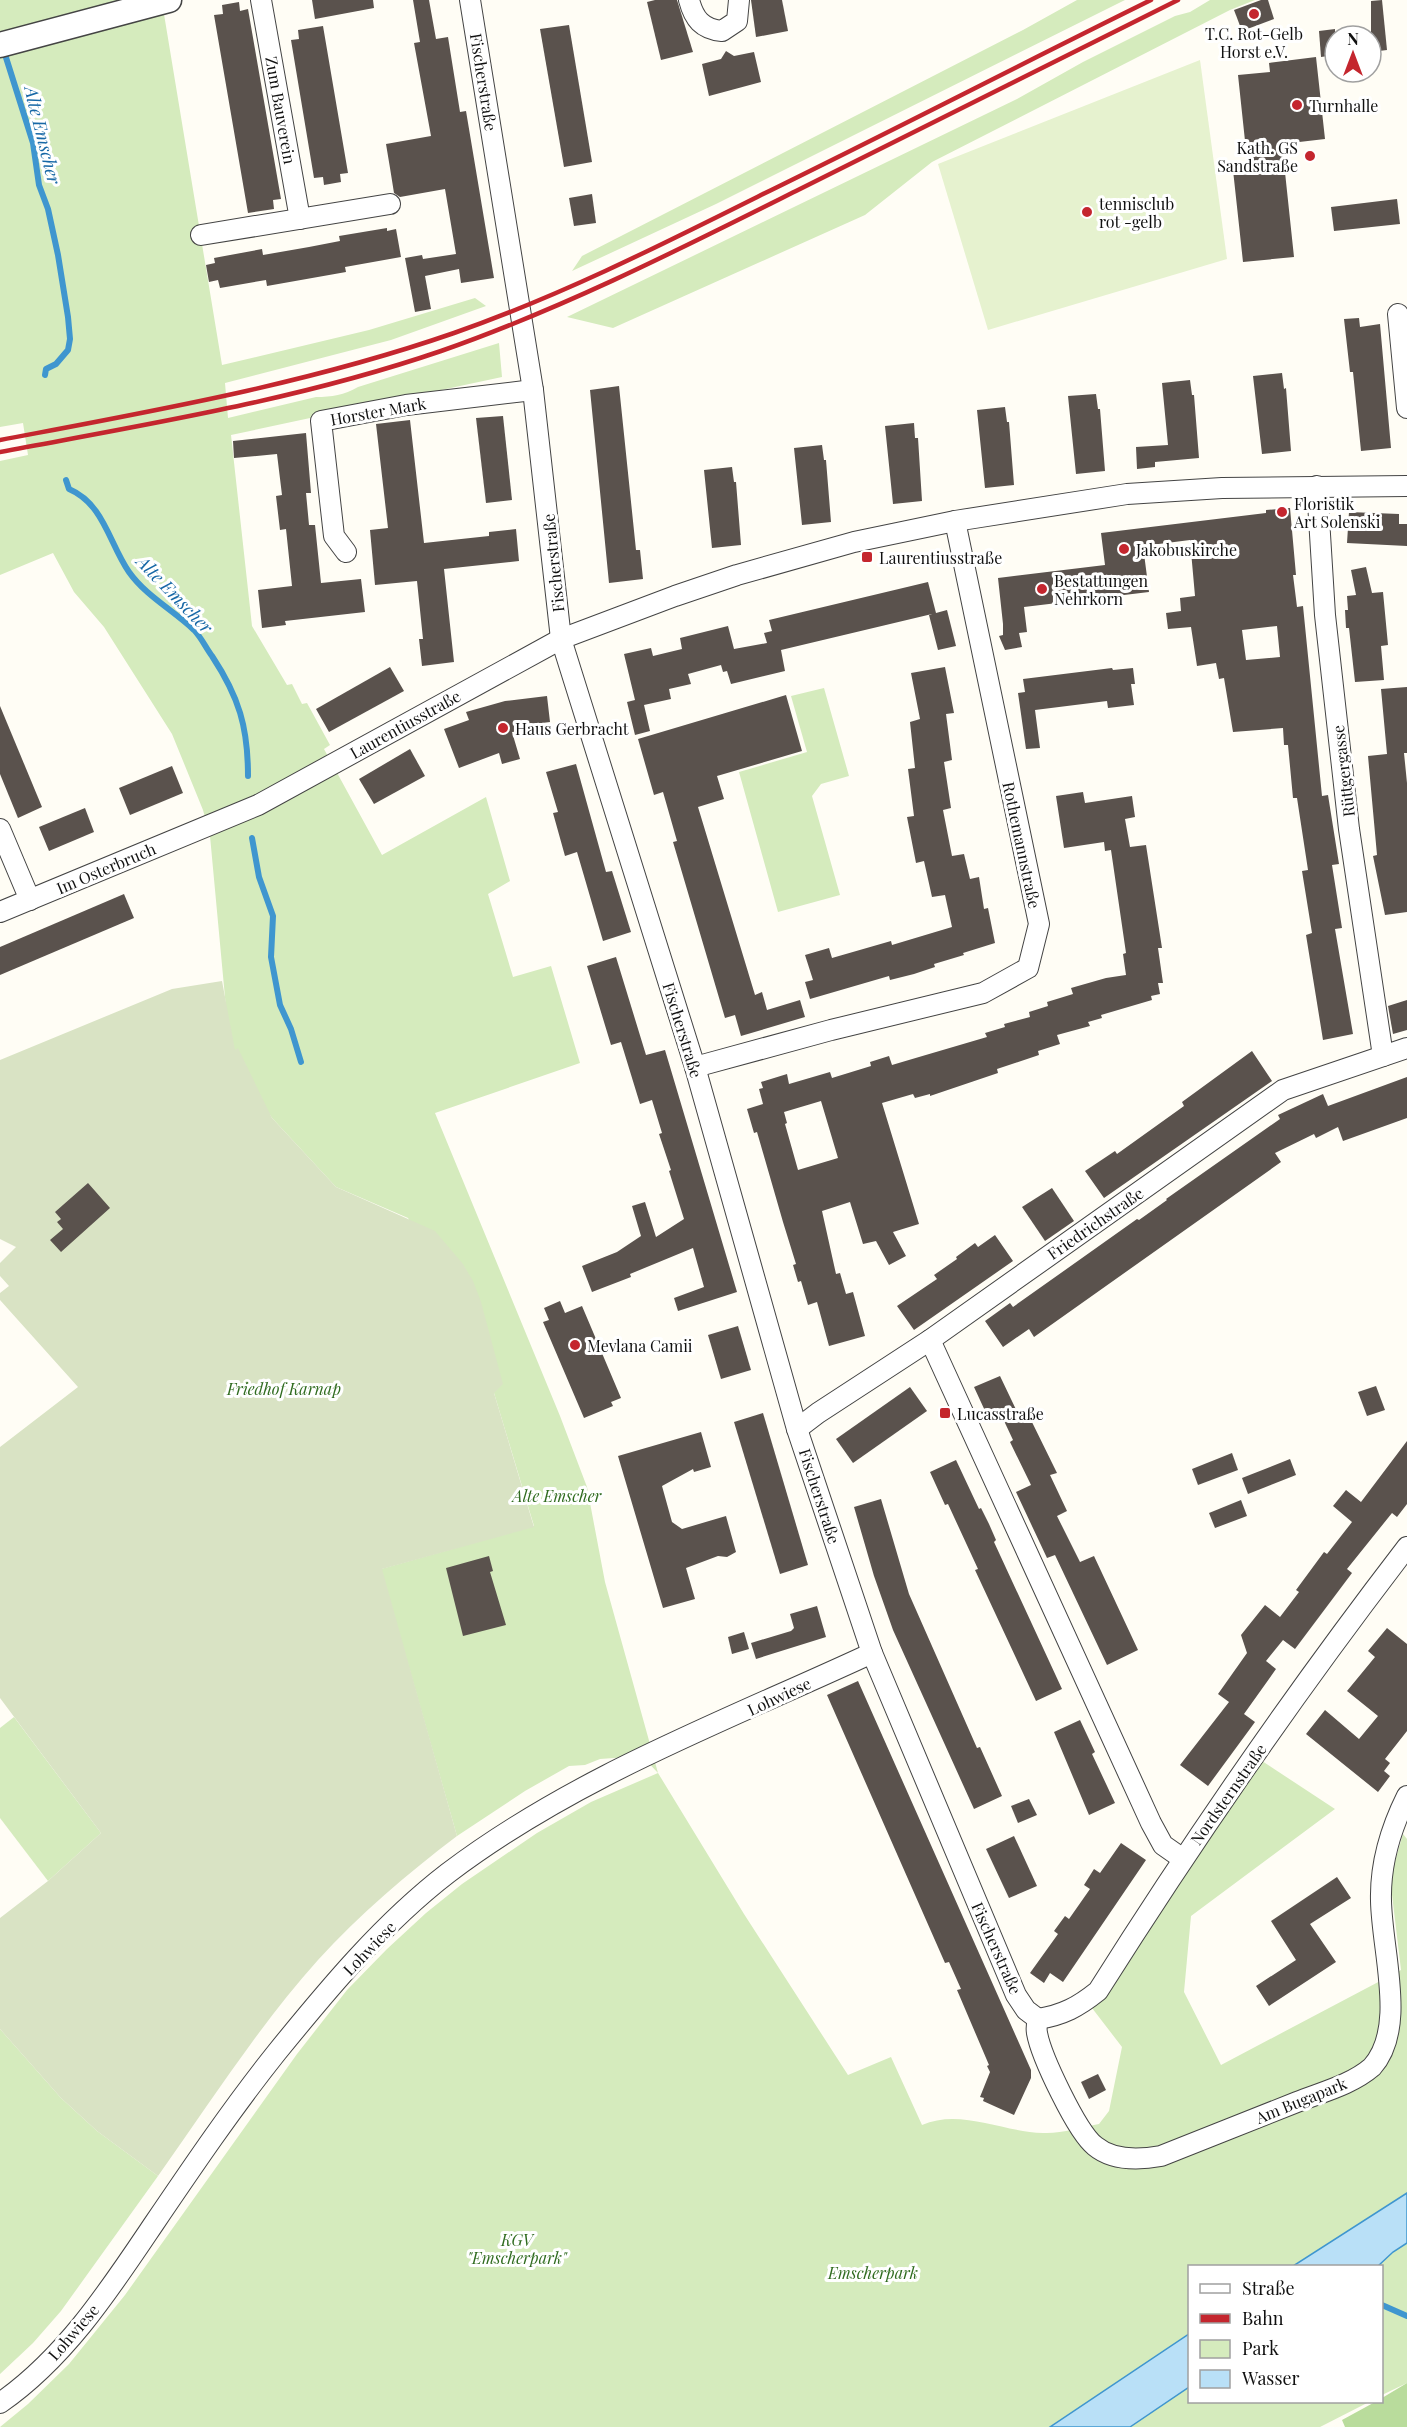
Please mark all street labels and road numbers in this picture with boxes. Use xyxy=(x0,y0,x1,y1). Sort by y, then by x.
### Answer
street label: Fischerstraße xyxy=(466,32,502,132)
street label: Zum Bauverein xyxy=(261,54,301,166)
street label: Horster Mark xyxy=(328,392,428,430)
street label: Fischerstraße xyxy=(537,513,569,613)
street label: Laurentiusstraße xyxy=(346,685,464,763)
street label: Rüttgergasse xyxy=(1327,724,1359,818)
street label: Rothemannstraße xyxy=(998,780,1046,910)
street label: Im Osterbruch xyxy=(53,837,159,898)
street label: Fischerstraße xyxy=(659,980,707,1080)
street label: Friedrichstraße xyxy=(1043,1182,1147,1264)
street label: Fischerstraße xyxy=(795,1446,845,1546)
street label: Lohwiese xyxy=(744,1672,814,1720)
street label: Nordsternstraße xyxy=(1185,1739,1271,1849)
street label: Fischerstraße xyxy=(967,1899,1027,1997)
street label: Lohwiese xyxy=(338,1916,400,1980)
street label: Am Bugapark xyxy=(1251,2072,1350,2128)
street label: Lohwiese xyxy=(43,2300,103,2364)

